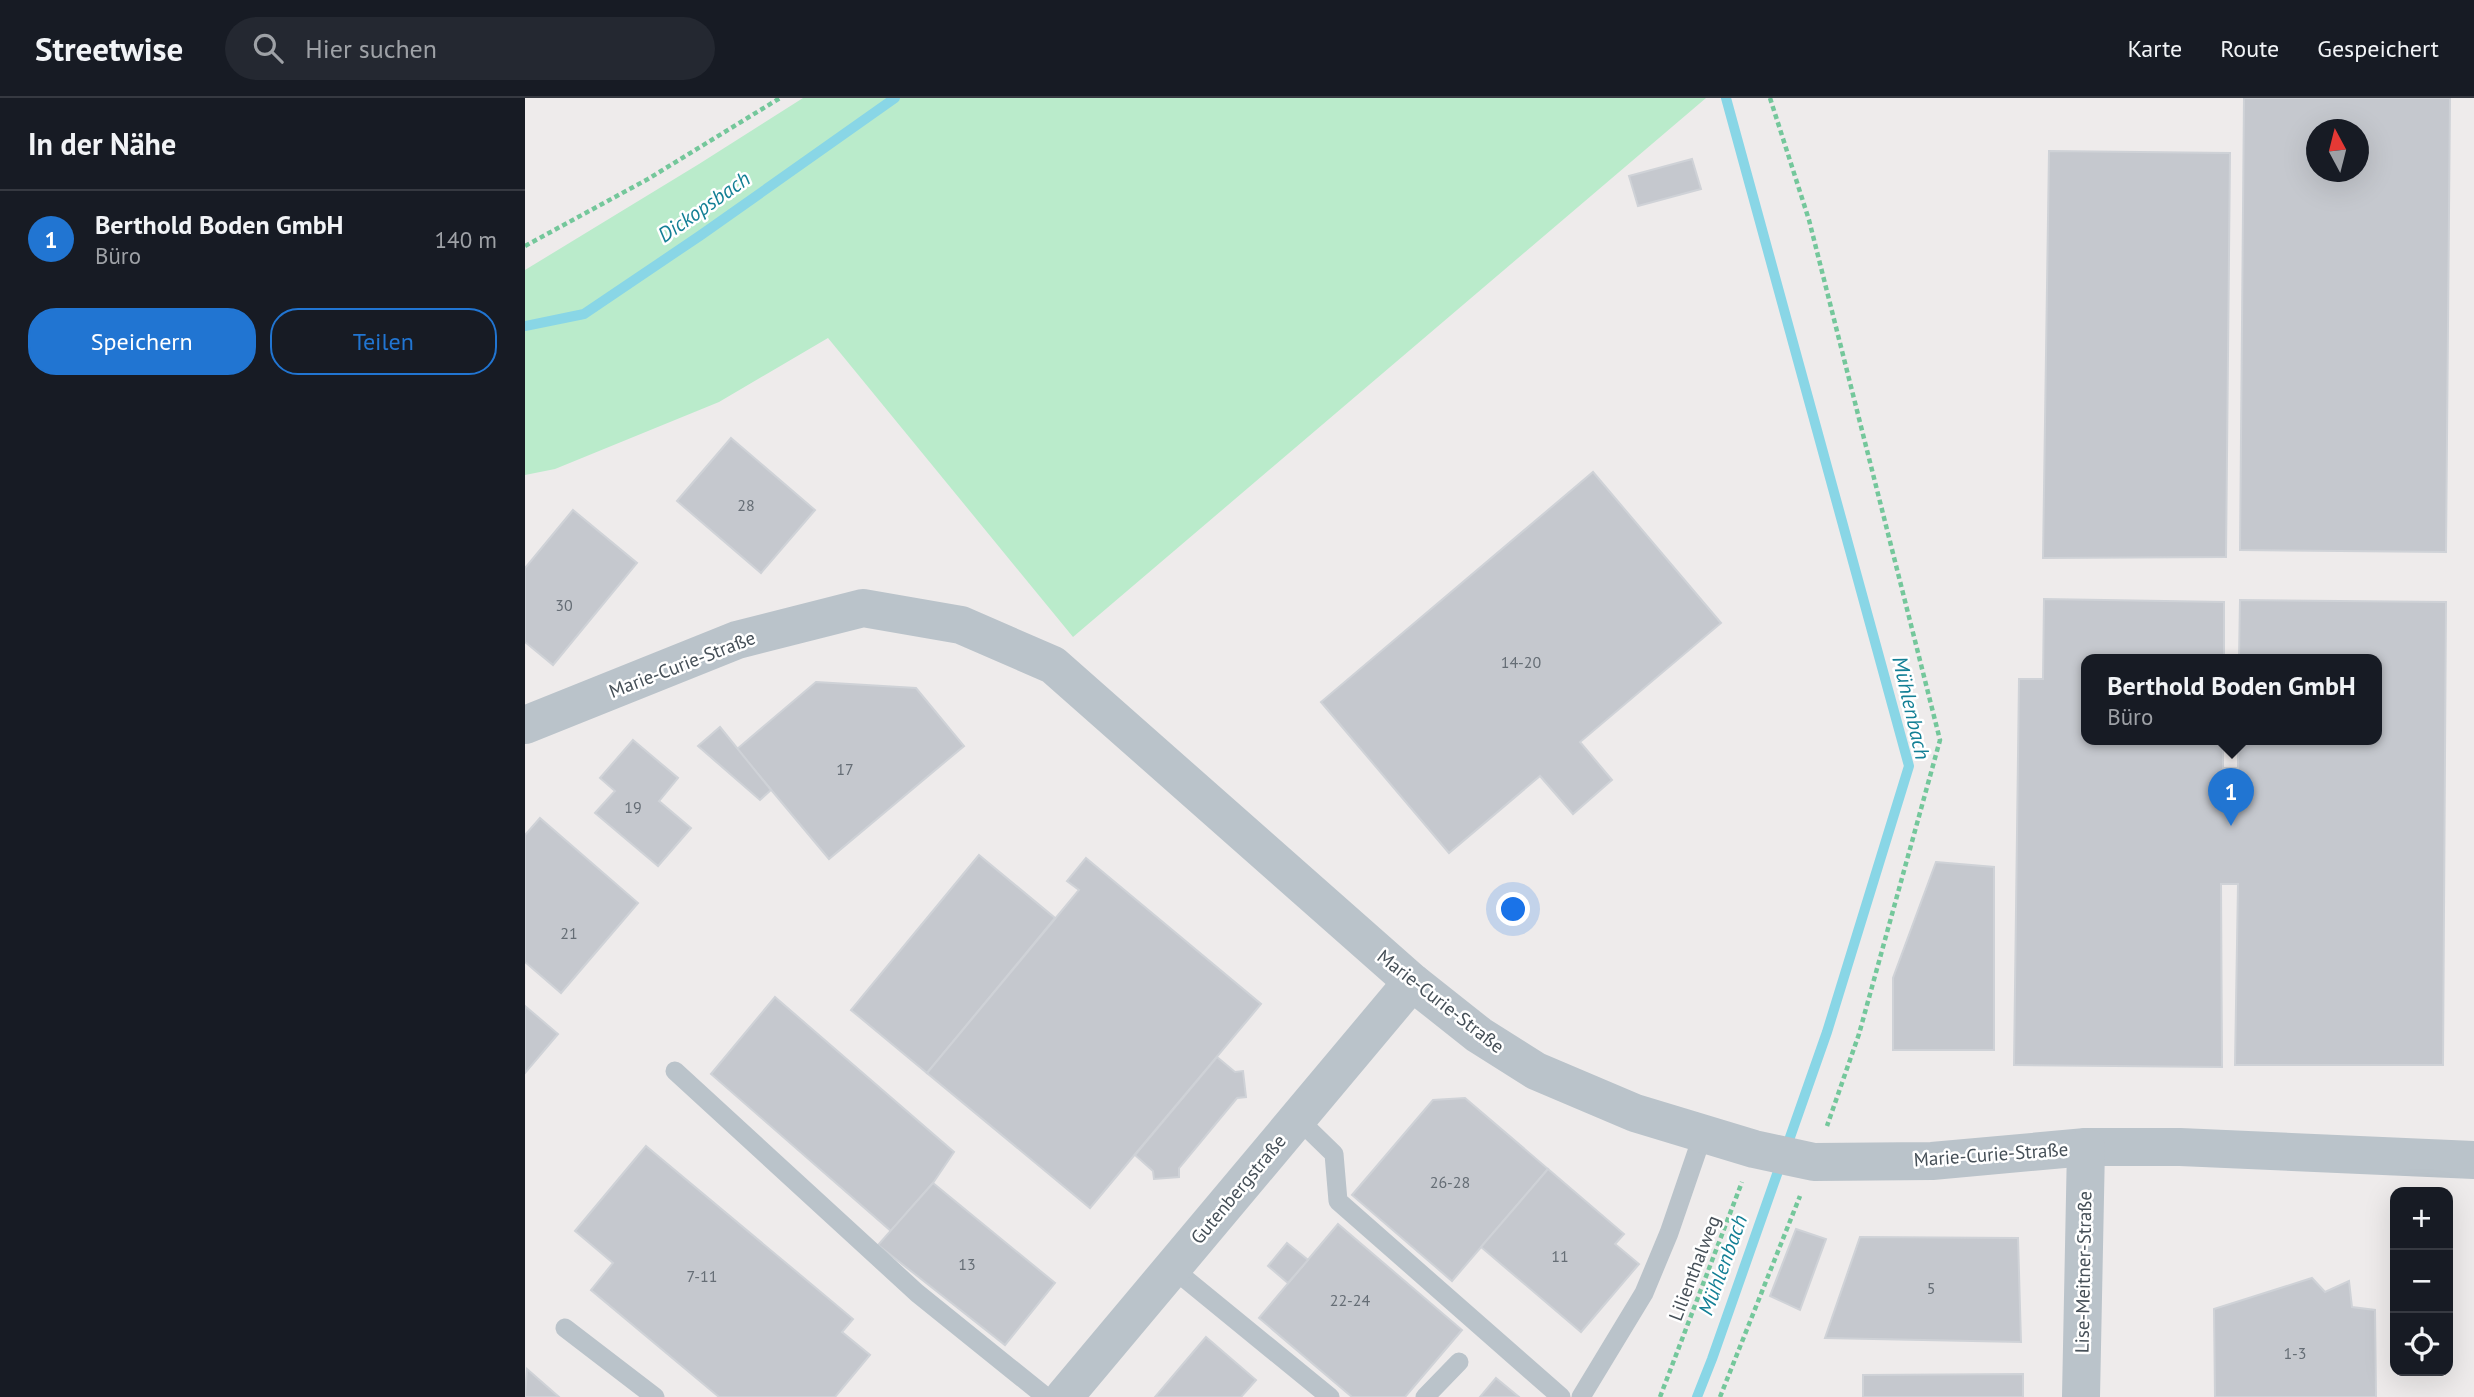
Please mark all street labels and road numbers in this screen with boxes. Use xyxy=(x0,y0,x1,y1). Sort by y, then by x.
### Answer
street label: Marie-Curie-Straße xyxy=(606,625,758,703)
street label: Marie-Curie-Straße xyxy=(1373,944,1509,1058)
street label: Gutenbergstraße xyxy=(1185,1129,1291,1249)
street label: Marie-Curie-Straße xyxy=(1913,1137,2069,1171)
street label: Lise-Meitner-Straße xyxy=(2070,1191,2096,1353)
street label: Lilienthalweg xyxy=(1663,1212,1725,1324)

